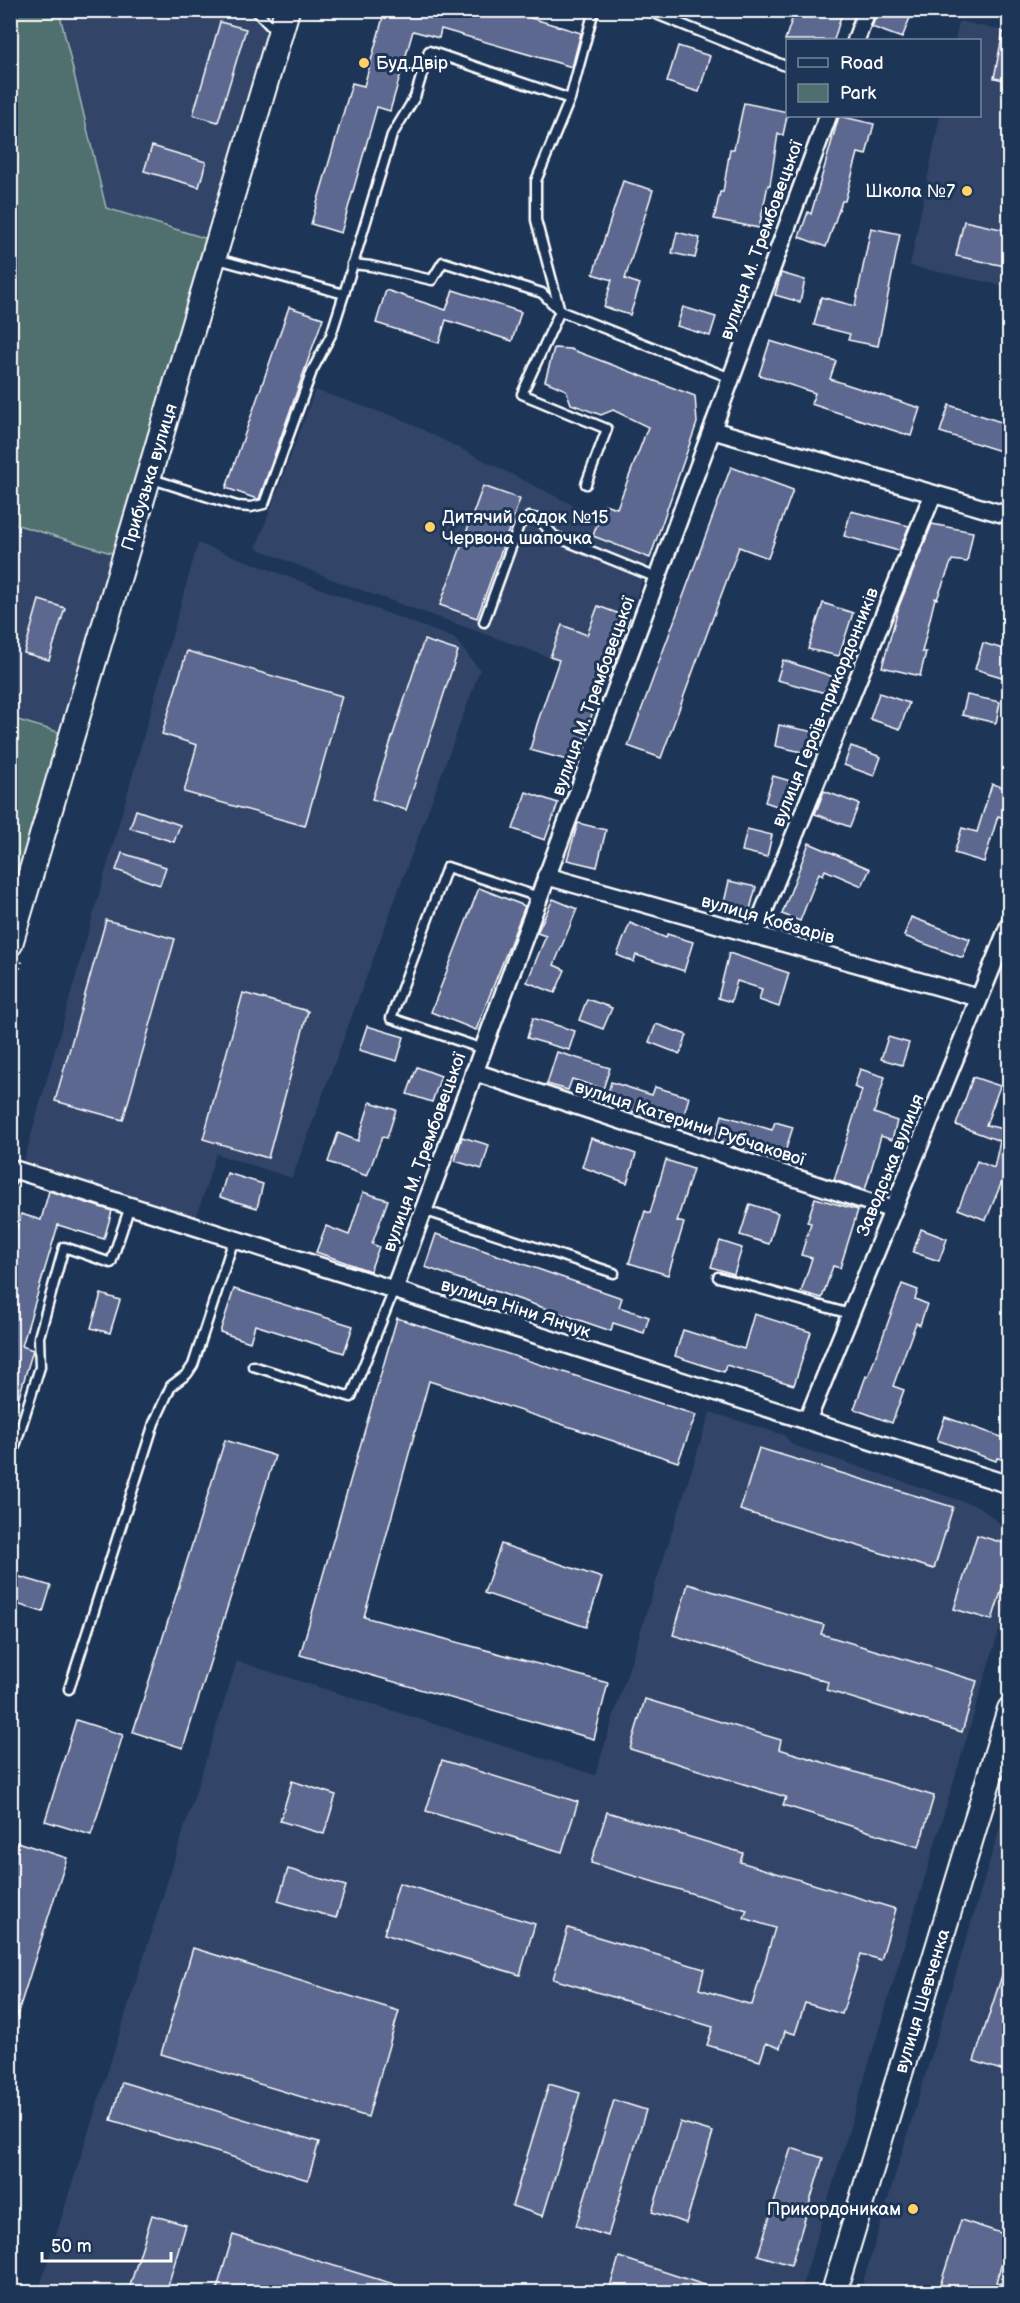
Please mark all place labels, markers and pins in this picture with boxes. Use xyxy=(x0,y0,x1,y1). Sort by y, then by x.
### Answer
place label: Буд.Двір xyxy=(376,53,448,74)
marker: Буд.Двір xyxy=(357,56,371,70)
place label: Школа №7 xyxy=(865,181,955,202)
marker: Школа №7 xyxy=(960,184,974,198)
place label: Дитячий садок №15 Червона шапочка xyxy=(442,507,608,549)
marker: Дитячий садок №15 Червона шапочка xyxy=(423,520,437,534)
place label: Прикордоникам xyxy=(767,2199,901,2220)
marker: Прикордоникам xyxy=(906,2202,920,2216)

